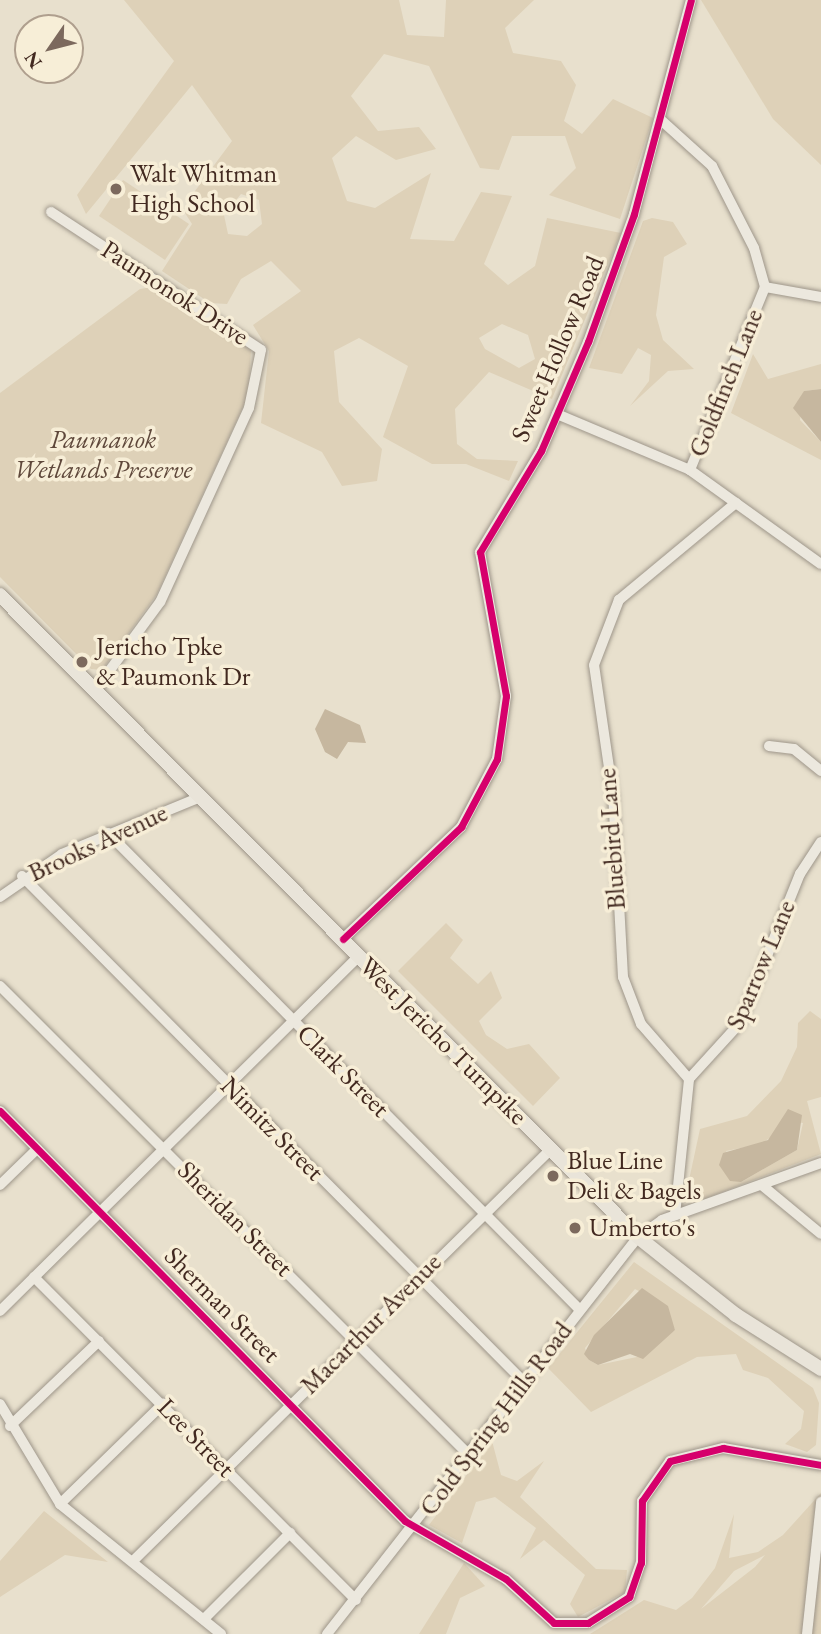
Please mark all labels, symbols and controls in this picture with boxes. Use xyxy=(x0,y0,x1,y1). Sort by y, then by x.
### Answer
north arrow xyxy=(14,14,84,84)
text: N xyxy=(18,47,48,74)
place label: Walt Whitman High School xyxy=(130,158,277,220)
marker: Walt Whitman High School xyxy=(108,181,124,197)
street label: Paumonok Drive xyxy=(95,234,255,352)
street label: Sweet Hollow Road xyxy=(505,252,611,446)
street label: Goldfinch Lane xyxy=(682,305,770,461)
park label: Paumanok Wetlands Preserve xyxy=(14,424,192,486)
place label: Jericho Tpke & Paumonk Dr xyxy=(96,631,250,692)
marker: Jericho Tpke & Paumonk Dr xyxy=(74,654,90,670)
street label: Bluebird Lane xyxy=(592,767,632,911)
street label: Brooks Avenue xyxy=(24,797,172,889)
street label: Sparrow Lane xyxy=(720,896,802,1034)
street label: West Jericho Turnpike xyxy=(352,950,534,1132)
street label: Clark Street xyxy=(290,1018,396,1124)
street label: Nimitz Street xyxy=(214,1071,330,1187)
place label: Blue Line Deli & Bagels xyxy=(567,1145,701,1206)
street label: Sheridan Street xyxy=(171,1155,299,1283)
marker: Blue Line Deli & Bagels xyxy=(545,1168,561,1184)
place label: Umberto's xyxy=(589,1212,695,1244)
marker: Umberto's xyxy=(567,1220,583,1236)
street label: Sherman Street xyxy=(158,1241,286,1369)
street label: Macarthur Avenue xyxy=(294,1247,448,1401)
street label: Cold Spring Hills Road xyxy=(413,1316,579,1522)
street label: Lee Street xyxy=(151,1392,241,1484)

